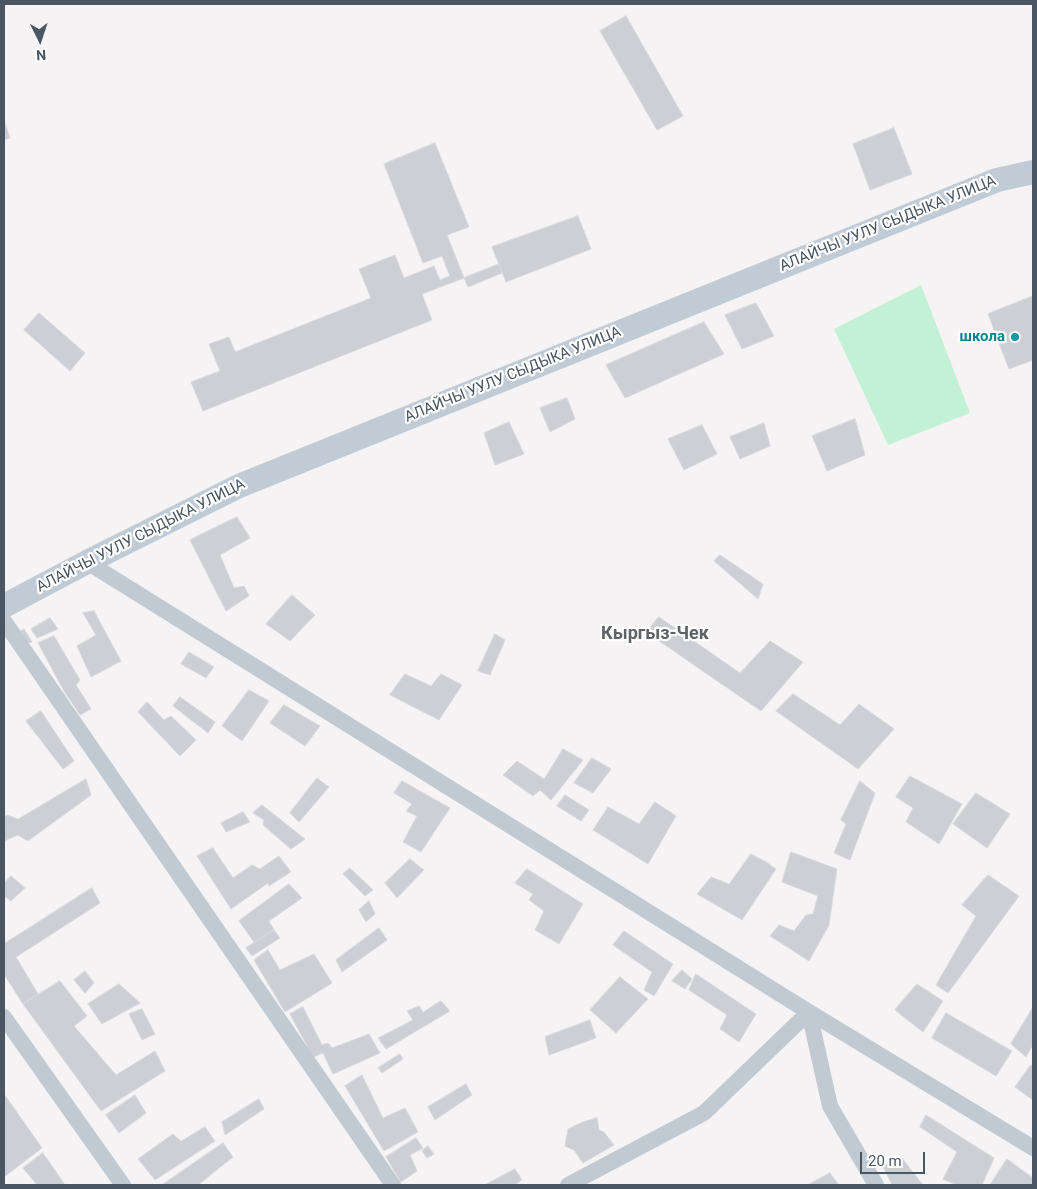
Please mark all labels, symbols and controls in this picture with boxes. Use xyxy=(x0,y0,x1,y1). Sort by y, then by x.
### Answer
north arrow xyxy=(15,15,65,65)
text: N xyxy=(36,47,47,63)
street label: АЛАЙЧЫ УУЛУ СЫДЫКА УЛИЦА xyxy=(777,172,999,276)
street label: АЛАЙЧЫ УУЛУ СЫДЫКА УЛИЦА xyxy=(402,323,624,427)
place label: школа xyxy=(960,328,1005,346)
marker: школа xyxy=(1009,331,1021,343)
street label: АЛАЙЧЫ УУЛУ СЫДЫКА УЛИЦА xyxy=(34,475,248,597)
district label: Кыргыз-Чек xyxy=(601,623,709,645)
scale bar xyxy=(862,1142,927,1174)
text: 20 m xyxy=(868,1152,902,1170)

